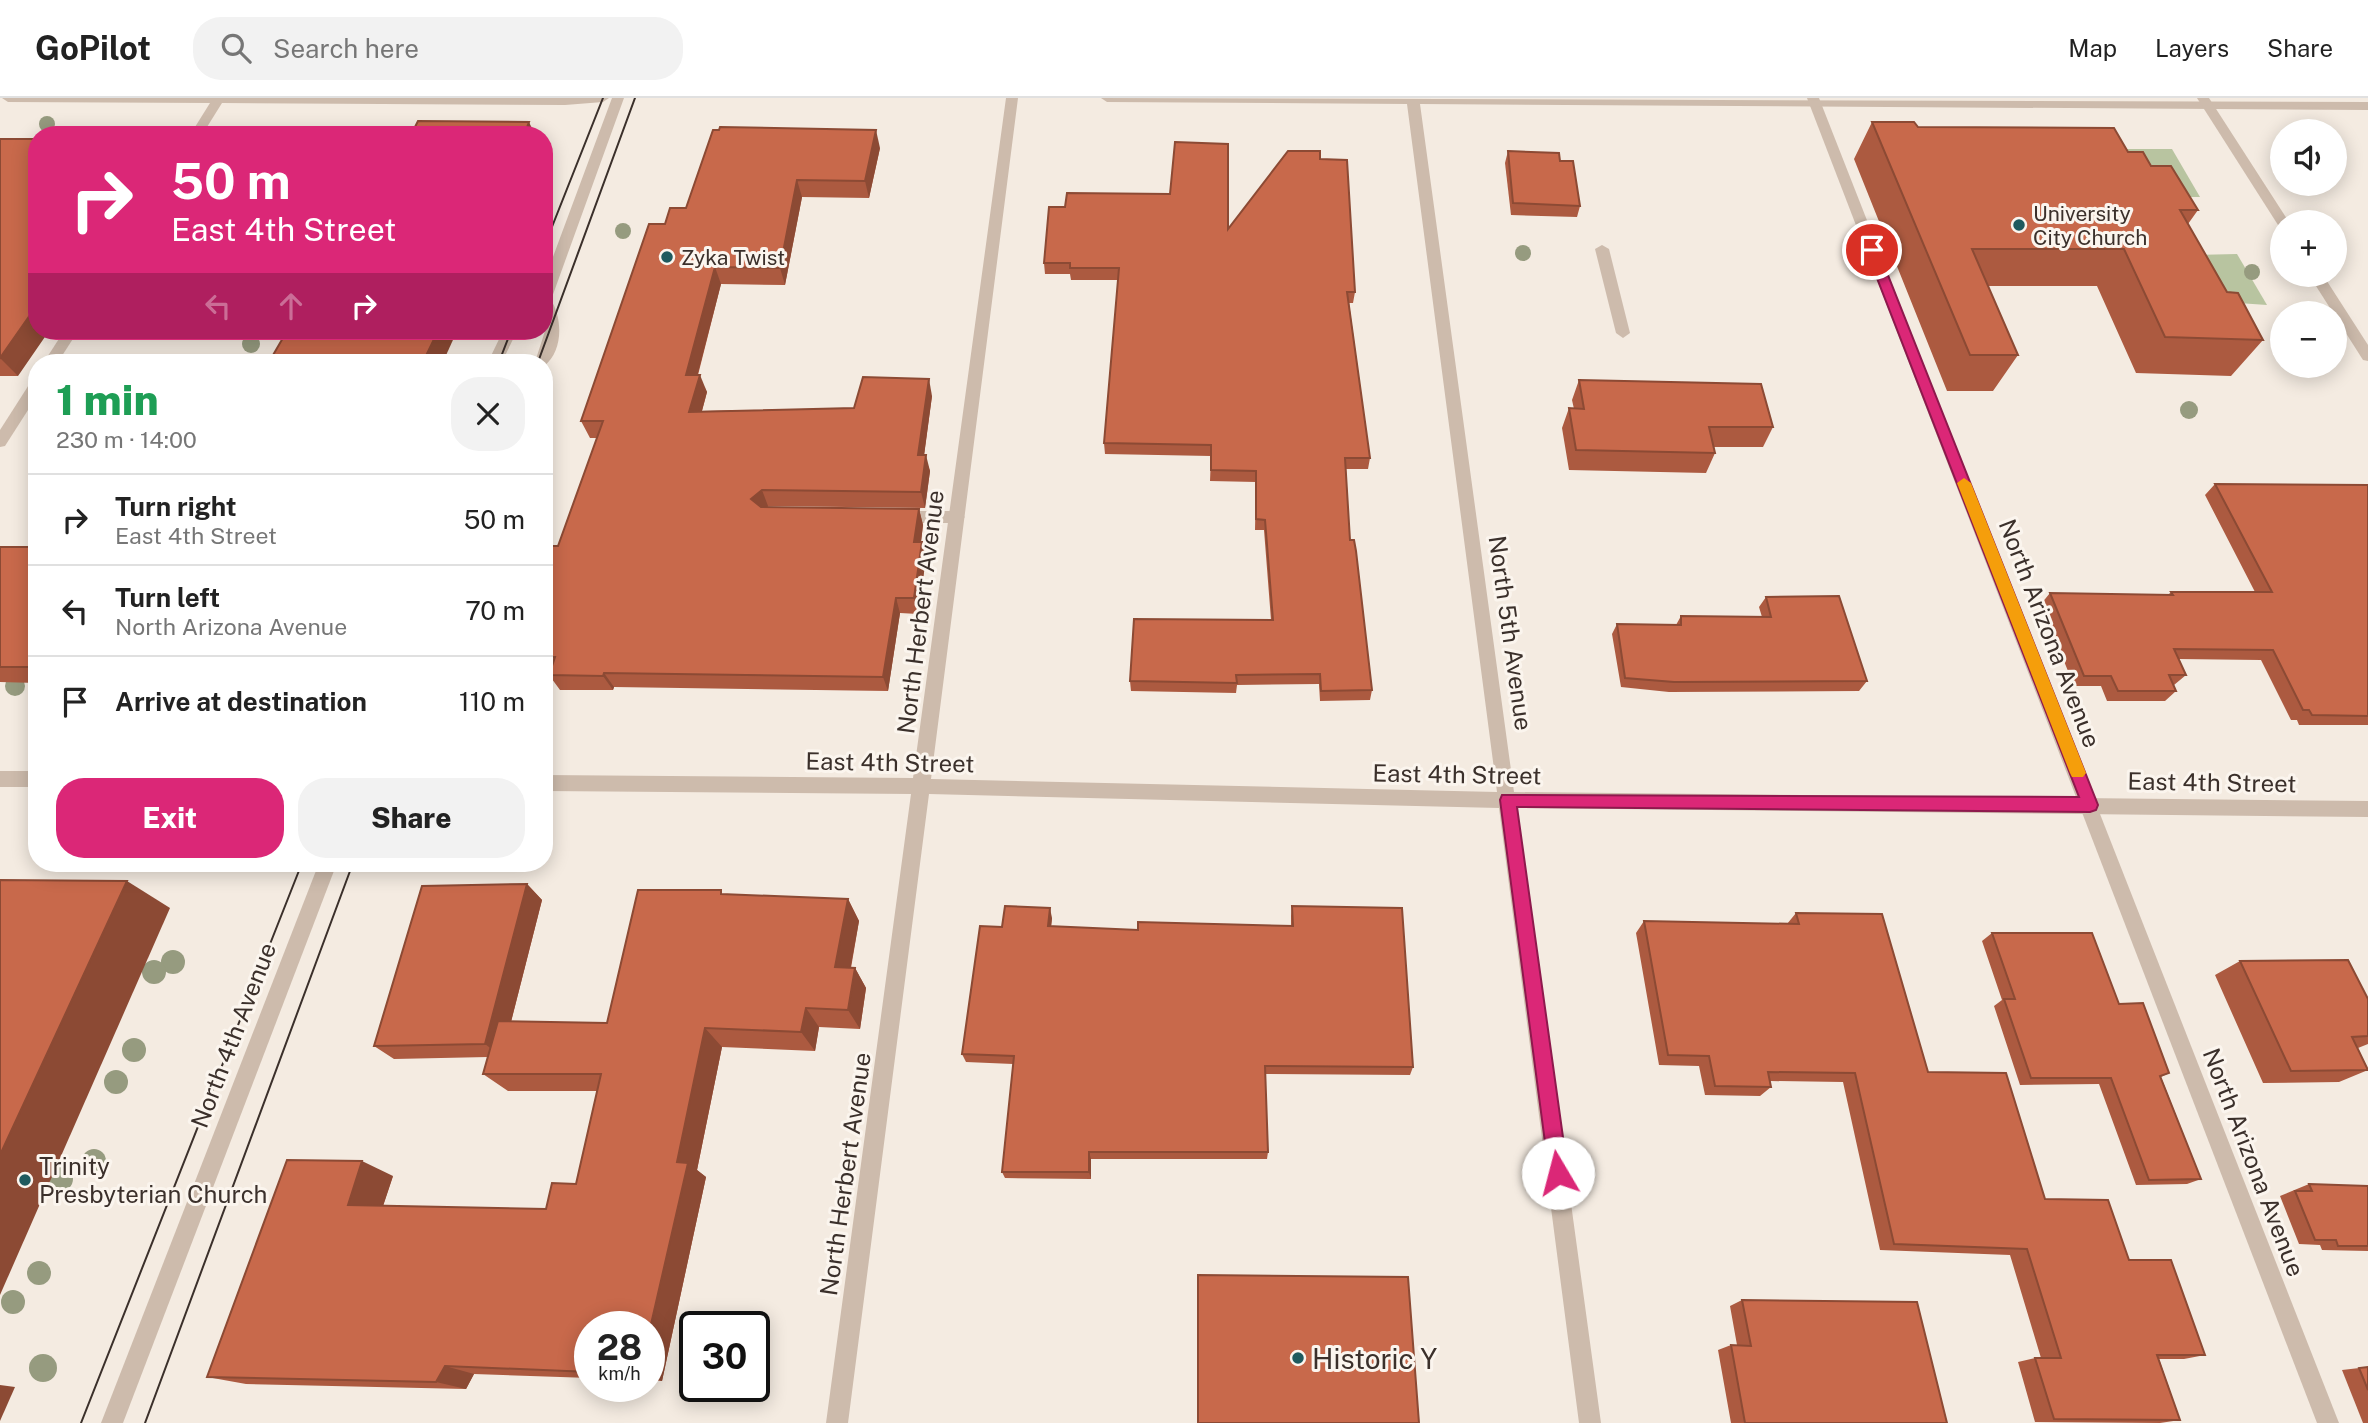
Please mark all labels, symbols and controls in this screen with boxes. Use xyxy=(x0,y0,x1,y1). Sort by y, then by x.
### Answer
search box xyxy=(193,17,683,80)
text: GoPilot xyxy=(35,29,151,67)
icon: search xyxy=(217,29,255,67)
text: Search here xyxy=(273,33,419,64)
text: Map xyxy=(2068,34,2117,62)
text: Layers xyxy=(2155,34,2229,62)
text: Share xyxy=(2267,34,2333,62)
map controls xyxy=(2270,119,2347,378)
button: sound xyxy=(2270,119,2347,196)
text: 50 m xyxy=(171,152,291,210)
icon: right xyxy=(56,154,147,245)
place label: University City Church xyxy=(2033,201,2147,250)
button: + xyxy=(2270,210,2347,287)
text: East 4th Street xyxy=(171,211,397,248)
marker: University City Church xyxy=(2011,217,2027,233)
pin xyxy=(1842,220,1902,280)
icon: arrive xyxy=(1853,231,1891,269)
place label: Zyka Twist xyxy=(681,245,785,270)
marker: Zyka Twist xyxy=(659,249,675,265)
icon: left xyxy=(199,287,237,325)
icon: ahead xyxy=(272,287,310,325)
icon: right xyxy=(345,287,383,325)
button: − xyxy=(2270,301,2347,378)
text: 1 min xyxy=(56,375,159,424)
button: close xyxy=(451,377,525,451)
text: 230 m · 14:00 xyxy=(56,426,197,453)
street label: North Herbert Avenue xyxy=(891,489,949,735)
text: Turn right xyxy=(115,491,237,522)
icon: right xyxy=(56,501,94,539)
text: 50 m xyxy=(464,504,525,535)
street label: North Arizona Avenue xyxy=(1994,515,2106,751)
text: East 4th Street xyxy=(115,522,277,549)
street label: North 5th Avenue xyxy=(1483,534,1539,732)
text: Turn left xyxy=(115,582,220,613)
icon: left xyxy=(56,592,94,630)
text: 70 m xyxy=(465,595,525,626)
text: North Arizona Avenue xyxy=(115,613,347,640)
icon: arrive xyxy=(56,683,94,721)
text: Arrive at destination xyxy=(115,686,367,717)
text: 110 m xyxy=(459,686,525,717)
street label: East 4th Street xyxy=(805,747,975,777)
street label: East 4th Street xyxy=(1372,759,1542,789)
street label: East 4th Street xyxy=(2127,767,2297,797)
button: Exit xyxy=(56,778,284,858)
button: Share xyxy=(298,778,525,858)
street label: North 4th Avenue xyxy=(185,938,281,1132)
street label: North Arizona Avenue xyxy=(2198,1044,2310,1280)
street label: North Herbert Avenue xyxy=(814,1051,876,1297)
position arrow xyxy=(1521,1136,1595,1210)
place label: Trinity Presbyterian Church xyxy=(39,1152,267,1208)
marker: Trinity Presbyterian Church xyxy=(17,1172,33,1188)
speed limit sign: 30 xyxy=(679,1311,770,1402)
text: 28 xyxy=(597,1327,642,1368)
place label: Historic Y xyxy=(1312,1342,1437,1375)
marker: Historic Y xyxy=(1290,1350,1306,1366)
text: km/h xyxy=(598,1363,641,1384)

